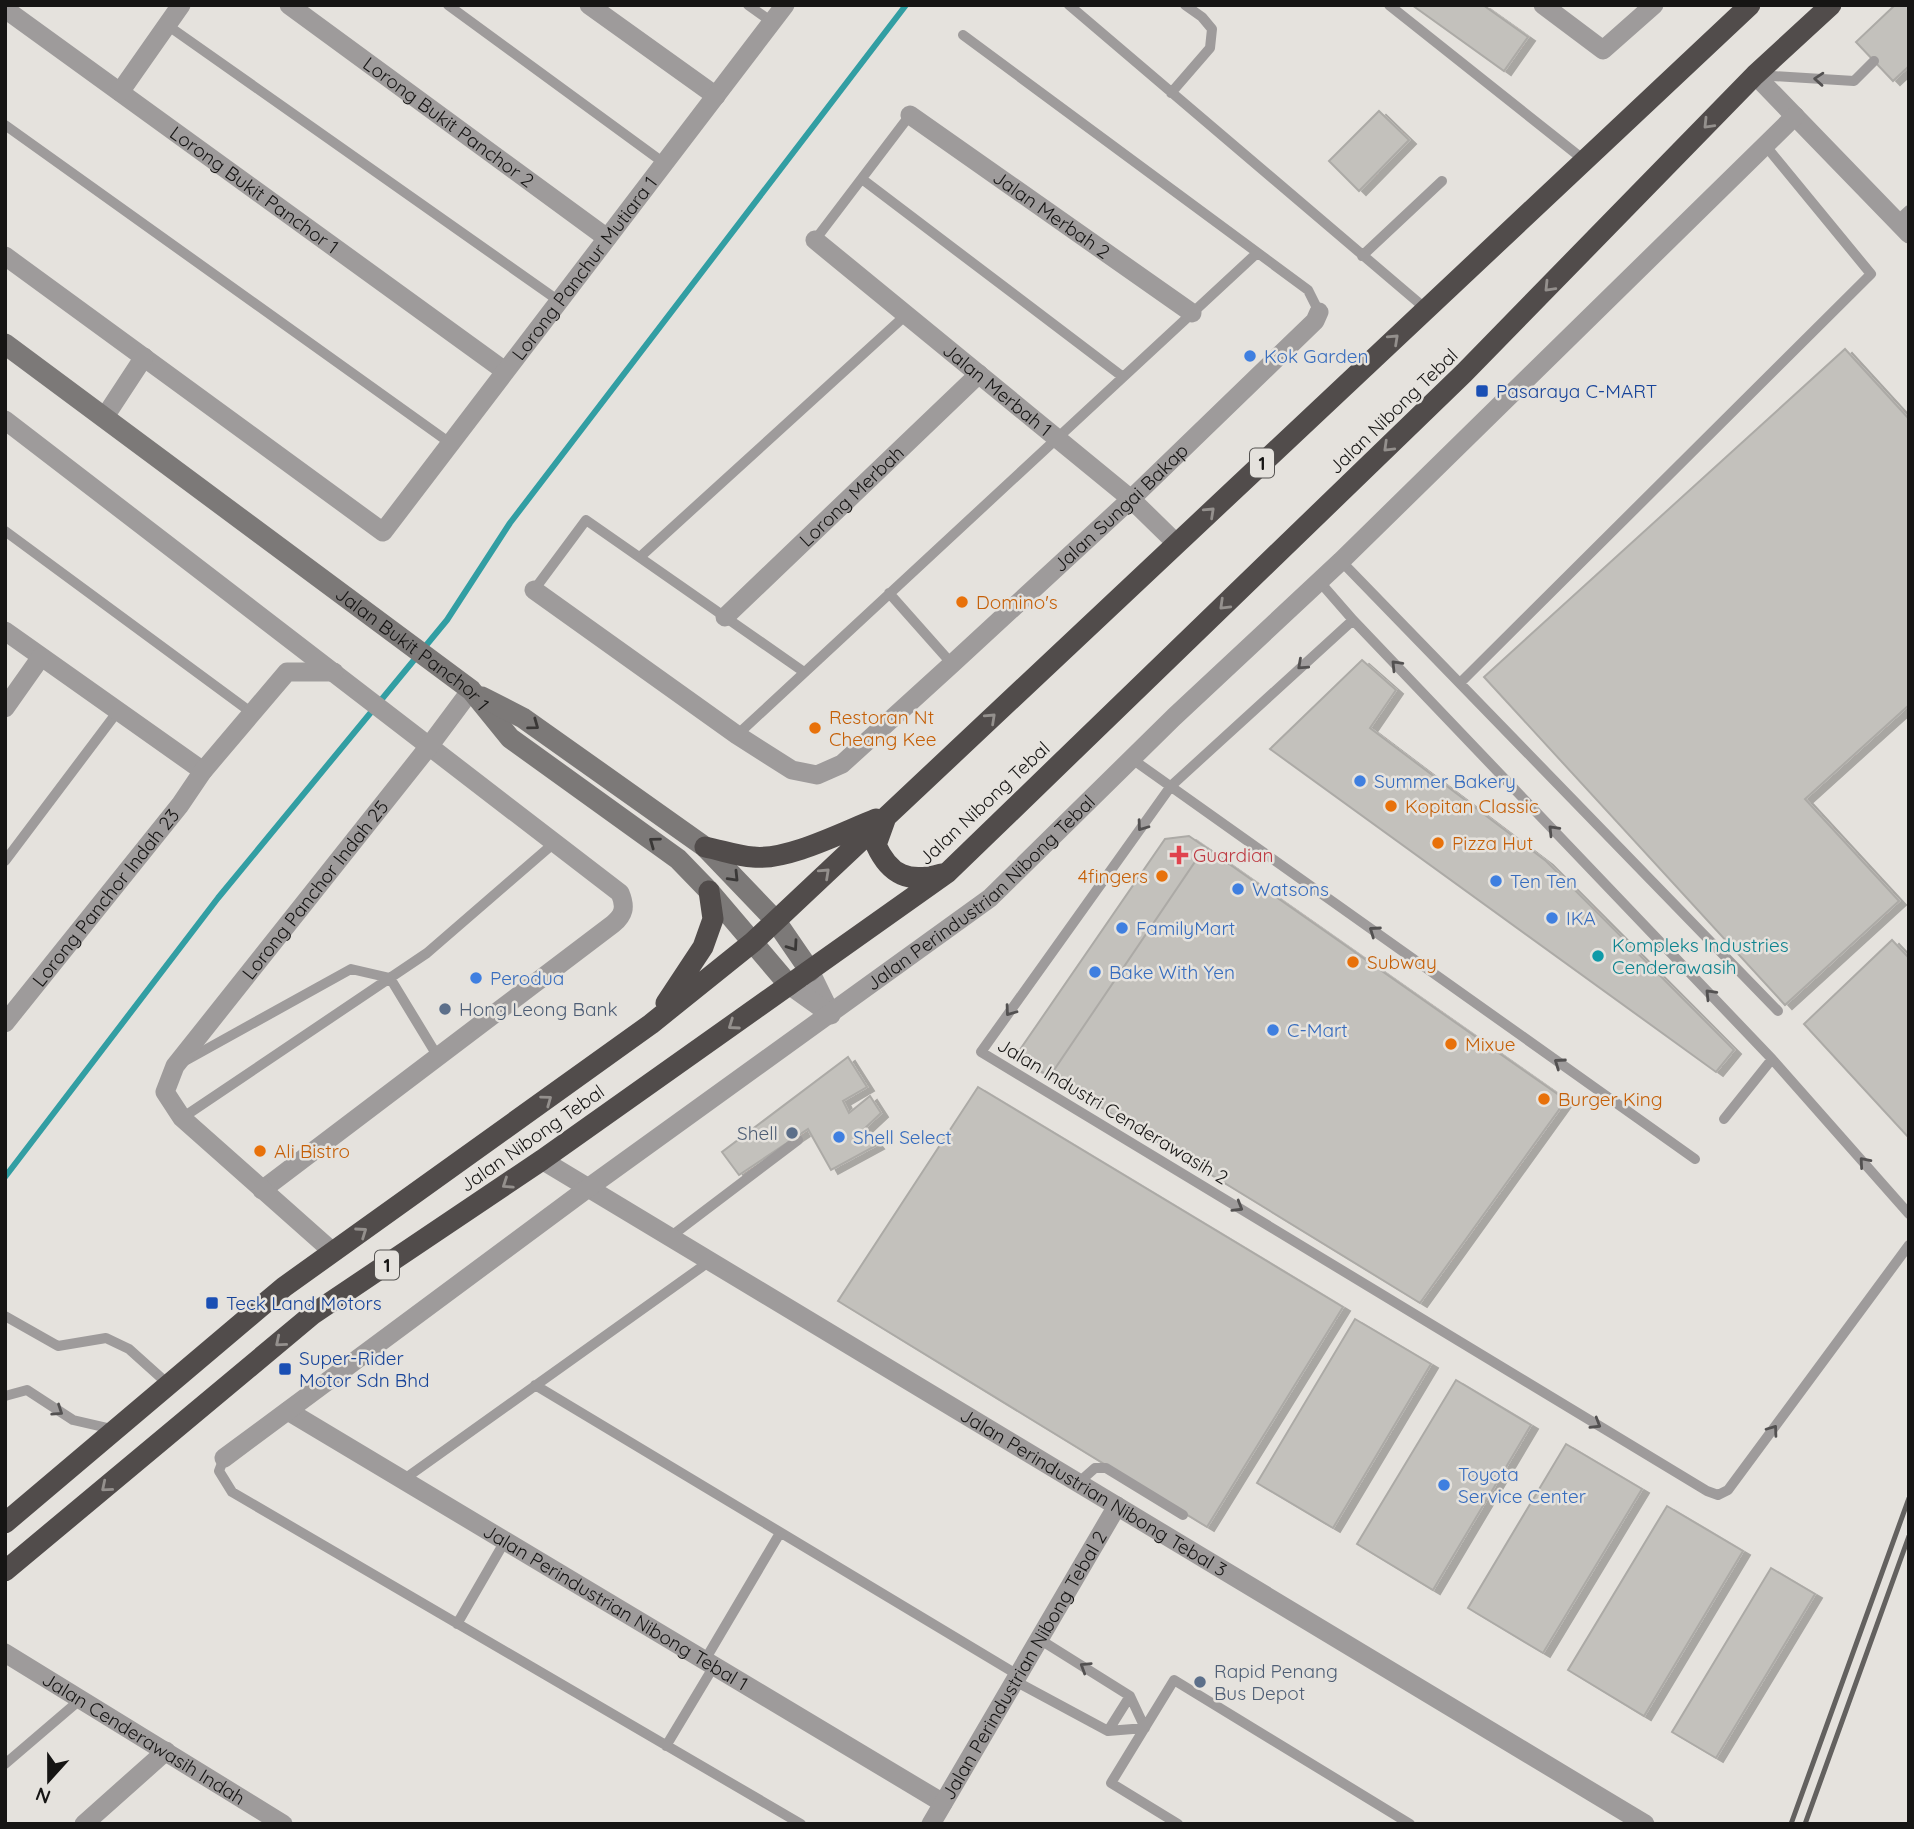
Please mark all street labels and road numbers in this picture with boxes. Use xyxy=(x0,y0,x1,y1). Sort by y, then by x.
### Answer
street label: Lorong Bukit Panchor 2 xyxy=(359,51,539,193)
street label: Lorong Bukit Panchor 1 xyxy=(165,121,344,259)
street label: Jalan Merbah 2 xyxy=(988,165,1115,264)
street label: Lorong Panchur Mutiara 1 xyxy=(507,171,662,365)
street label: Jalan Merbah 1 xyxy=(938,338,1057,441)
street label: Jalan Nibong Tebal xyxy=(1323,343,1463,479)
street label: Jalan Sungai Bakap xyxy=(1048,438,1193,577)
street label: Lorong Merbah xyxy=(794,440,909,552)
road number: 1 xyxy=(1250,448,1274,477)
street label: Jalan Bukit Panchor 1 xyxy=(331,581,495,715)
street label: Jalan Nibong Tebal xyxy=(913,736,1055,870)
street label: Jalan Perindustrian Nibong Tebal xyxy=(861,790,1100,995)
street label: Lorong Panchor Indah 25 xyxy=(237,795,394,984)
street label: Lorong Panchor Indah 23 xyxy=(27,804,185,991)
street label: Jalan Industri Cenderawasih 2 xyxy=(993,1032,1233,1190)
street label: Jalan Nibong Tebal xyxy=(455,1079,609,1197)
road number: 1 xyxy=(375,1250,399,1280)
street label: Jalan Perindustrian Nibong Tebal 3 xyxy=(956,1403,1232,1582)
street label: Jalan Perindustrian Nibong Tebal 1 xyxy=(479,1519,753,1696)
street label: Jalan Perindustrian Nibong Tebal 2 xyxy=(936,1526,1112,1804)
street label: Jalan Cenderawasih Indah xyxy=(38,1667,250,1810)

